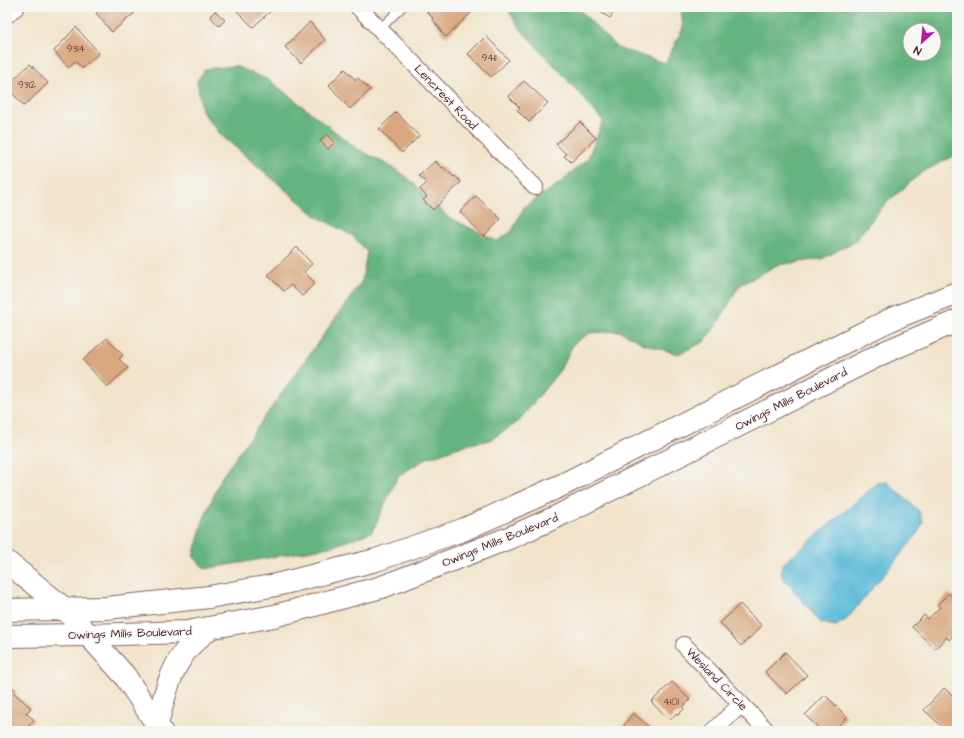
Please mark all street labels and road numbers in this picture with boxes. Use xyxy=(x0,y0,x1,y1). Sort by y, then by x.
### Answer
street label: Lencrest Road xyxy=(410,61,481,134)
street label: Owings Mills Boulevard xyxy=(732,364,851,436)
street label: Owings Mills Boulevard xyxy=(440,509,561,572)
street label: Owings Mills Boulevard xyxy=(68,623,192,645)
street label: Wesland Circle xyxy=(682,644,751,715)

